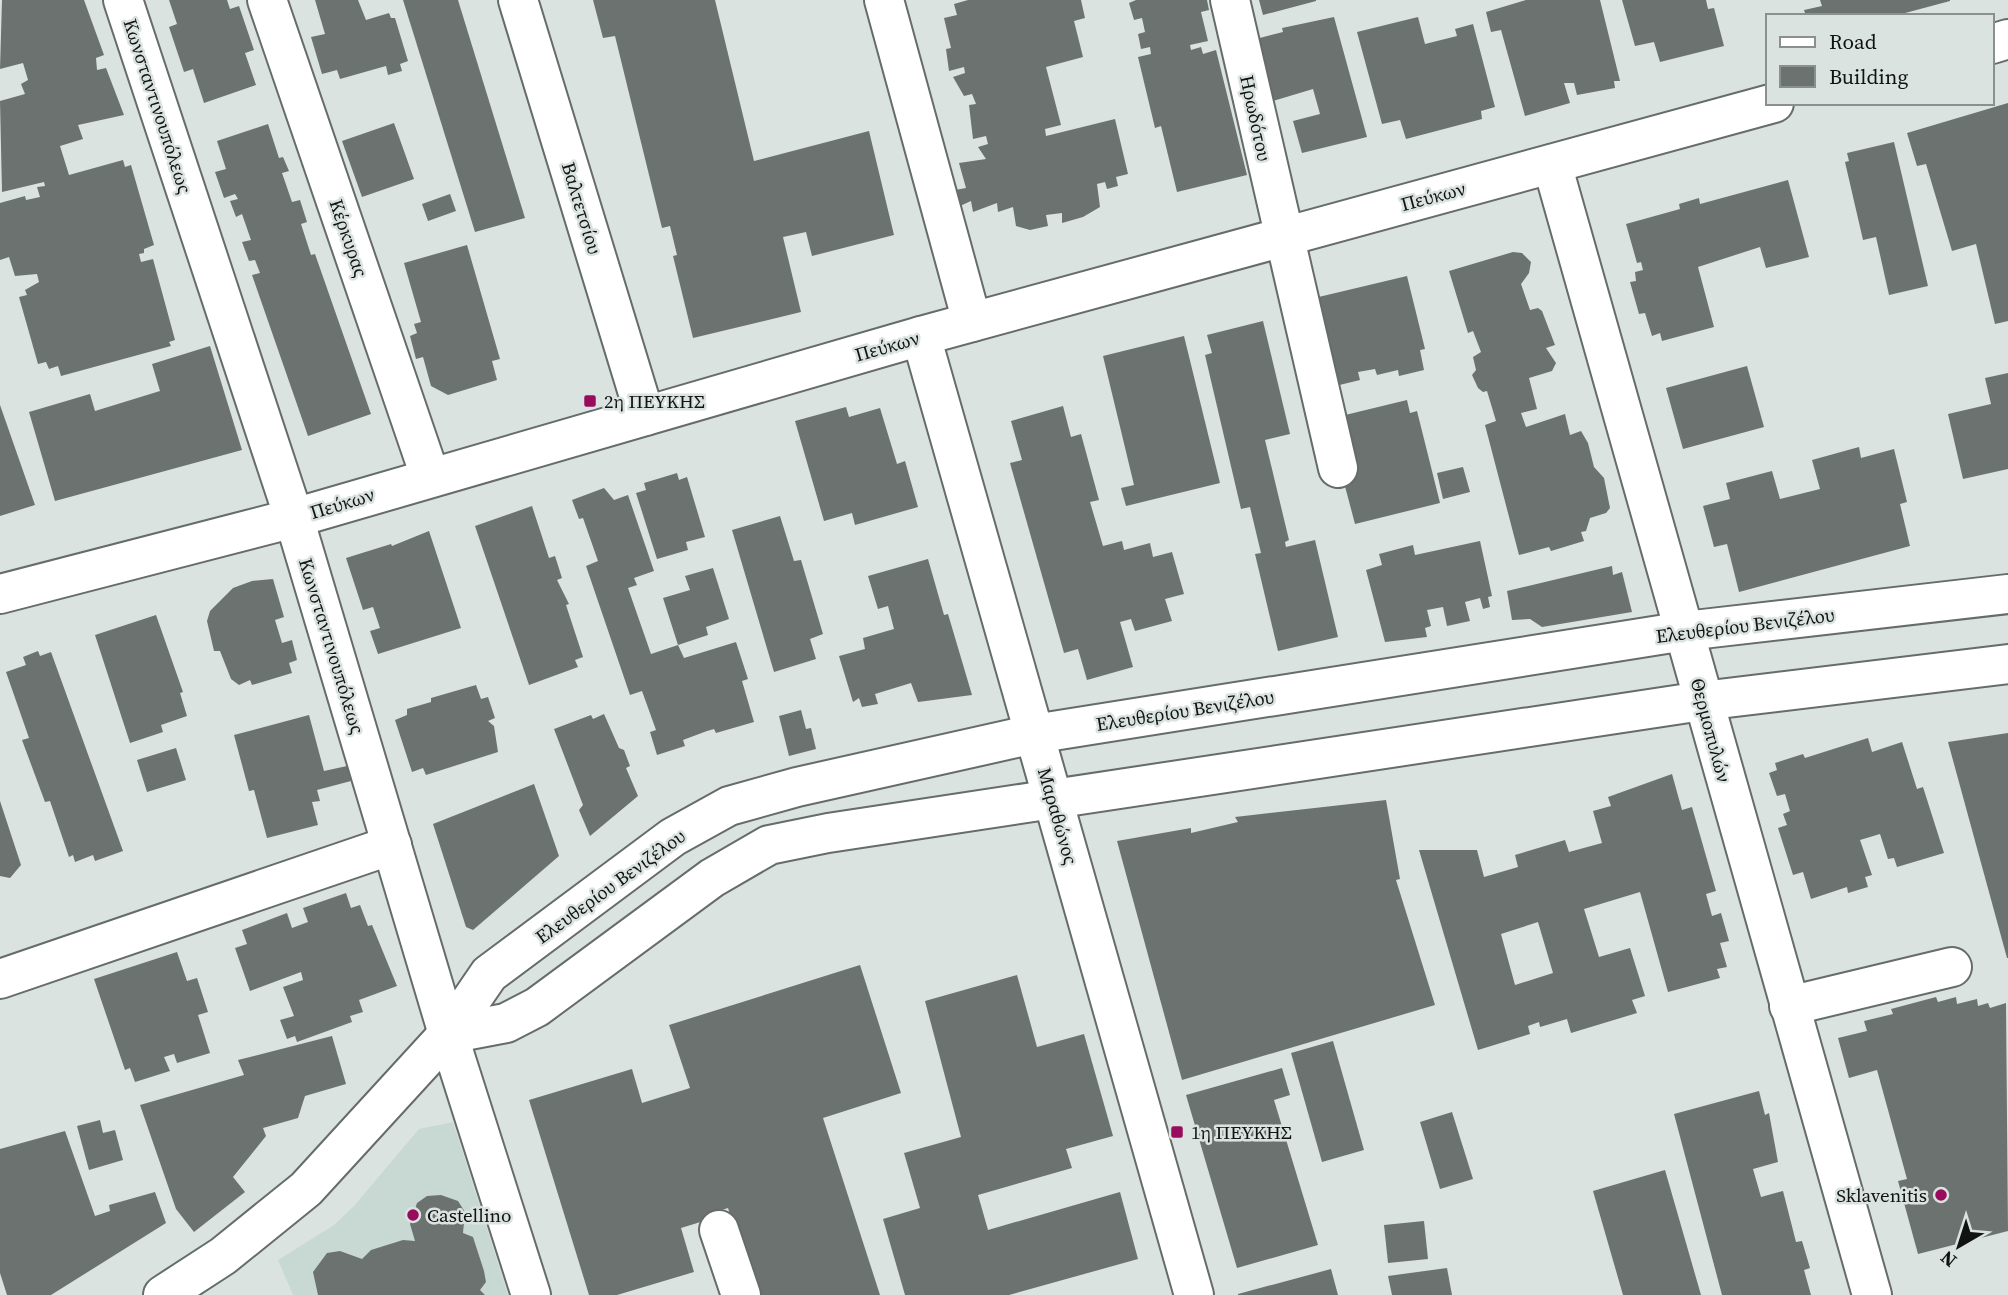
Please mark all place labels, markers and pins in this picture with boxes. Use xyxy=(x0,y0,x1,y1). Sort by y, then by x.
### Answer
place label: 2η ΠΕΥΚΗΣ xyxy=(604,388,705,414)
marker: 2η ΠΕΥΚΗΣ xyxy=(582,393,598,409)
place label: 1η ΠΕΥΚΗΣ xyxy=(1191,1119,1292,1145)
marker: 1η ΠΕΥΚΗΣ xyxy=(1169,1124,1185,1140)
place label: Sklavenitis xyxy=(1836,1182,1927,1208)
marker: Sklavenitis xyxy=(1933,1187,1949,1203)
place label: Castellino xyxy=(427,1202,512,1228)
marker: Castellino xyxy=(405,1207,421,1223)

